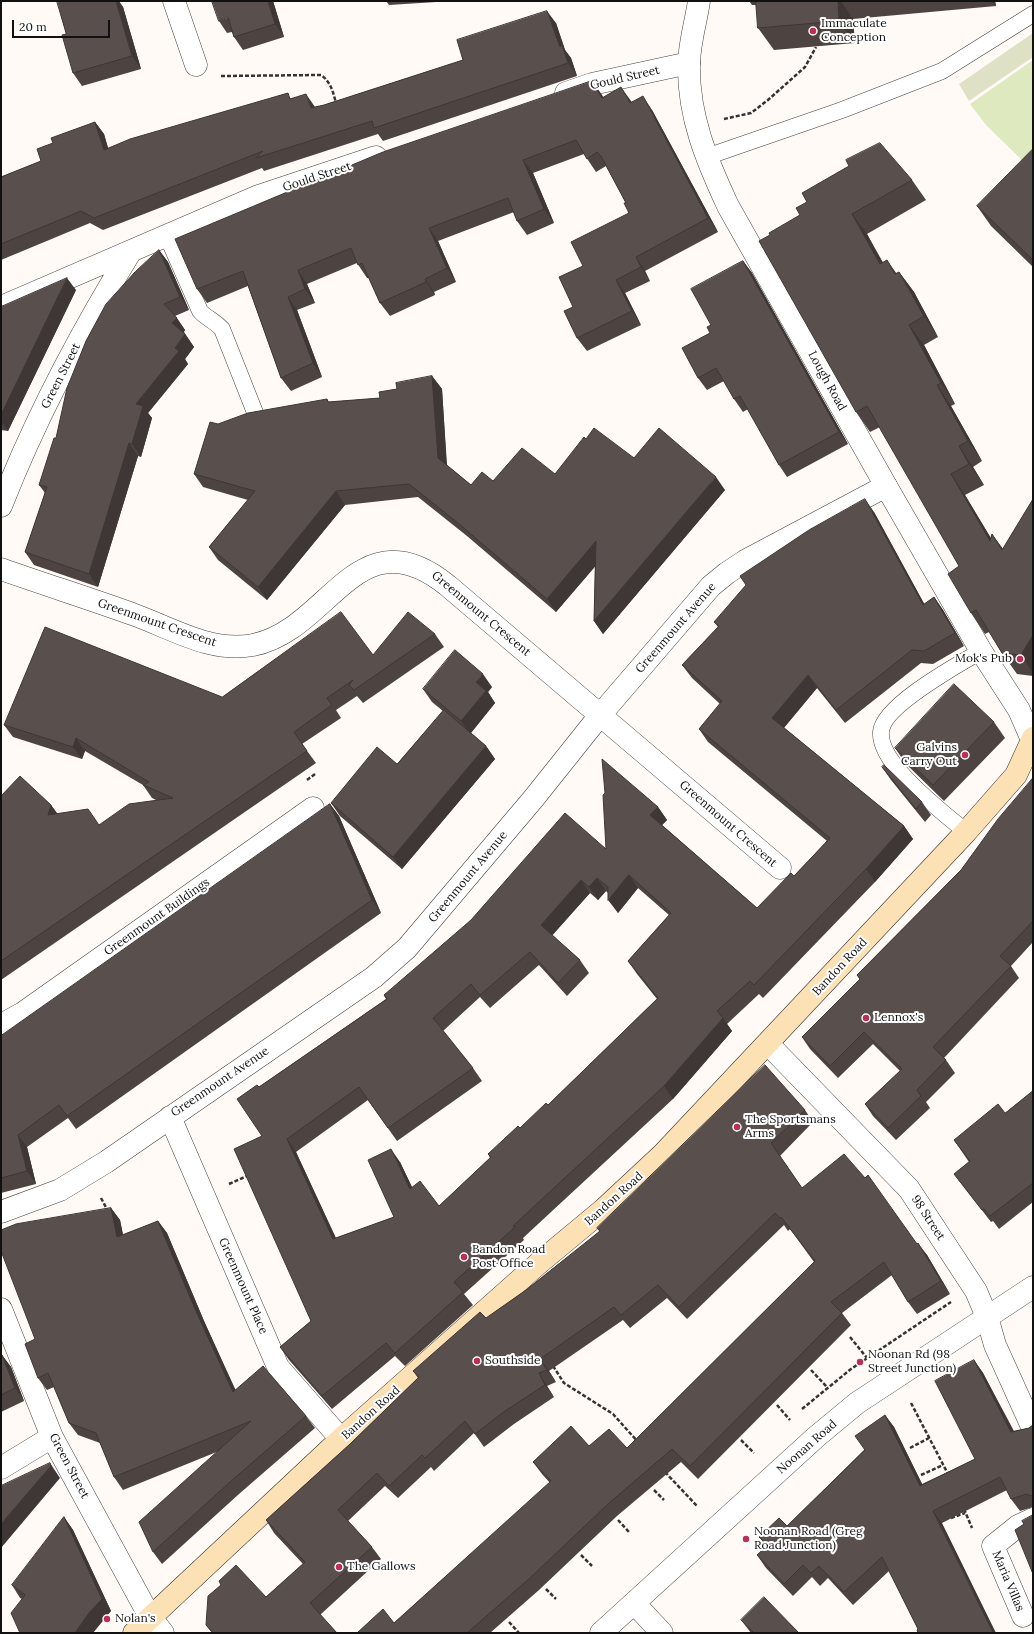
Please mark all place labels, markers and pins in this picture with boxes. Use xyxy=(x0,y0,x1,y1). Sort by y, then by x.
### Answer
place label: Immaculate Conception xyxy=(821,17,887,45)
marker: Immaculate Conception xyxy=(808,26,818,36)
place label: Mok's Pub xyxy=(955,652,1012,666)
marker: Mok's Pub xyxy=(1015,654,1025,664)
place label: Galvins Carry Out xyxy=(901,741,957,769)
marker: Galvins Carry Out xyxy=(960,750,970,760)
place label: Lennox's xyxy=(874,1011,923,1025)
marker: Lennox's xyxy=(861,1013,871,1023)
place label: The Sportsmans Arms xyxy=(745,1113,836,1141)
marker: The Sportsmans Arms xyxy=(732,1122,742,1132)
place label: Bandon Road Post Office xyxy=(472,1243,545,1271)
marker: Bandon Road Post Office xyxy=(459,1252,469,1262)
place label: Noonan Rd (98 Street Junction) xyxy=(868,1348,956,1376)
place label: Southside xyxy=(485,1354,540,1368)
marker: Southside xyxy=(472,1356,482,1366)
marker: Noonan Rd (98 Street Junction) xyxy=(855,1357,865,1367)
place label: Noonan Road (Greg Road Junction) xyxy=(754,1525,863,1553)
marker: Noonan Road (Greg Road Junction) xyxy=(741,1534,751,1544)
place label: The Gallows xyxy=(347,1560,415,1574)
marker: The Gallows xyxy=(334,1562,344,1572)
place label: Nolan's xyxy=(115,1612,156,1626)
marker: Nolan's xyxy=(102,1614,112,1624)

